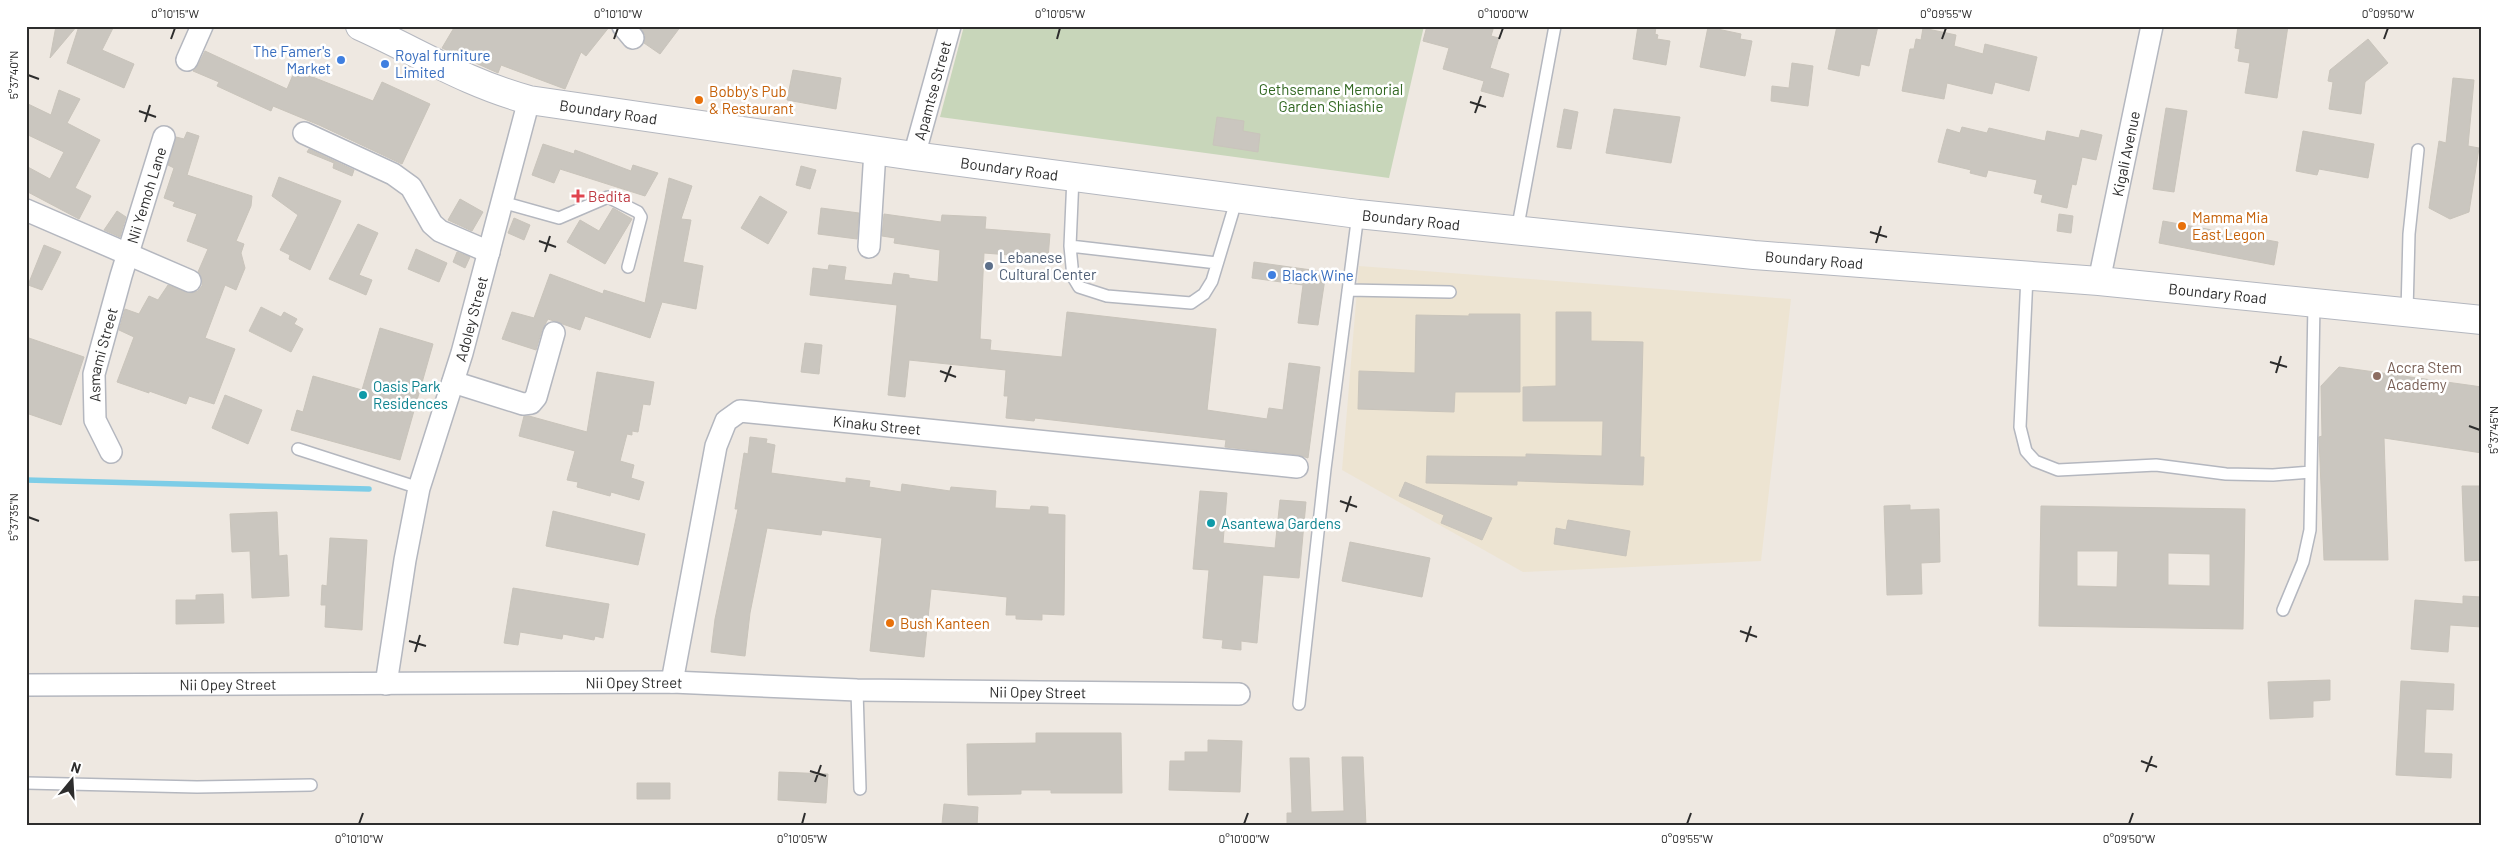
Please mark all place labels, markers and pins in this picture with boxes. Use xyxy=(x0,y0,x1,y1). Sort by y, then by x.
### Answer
place label: The Famer's Market xyxy=(253,42,331,77)
place label: Royal furniture Limited xyxy=(395,46,491,81)
marker: The Famer's Market xyxy=(335,54,347,66)
marker: Royal furniture Limited xyxy=(379,58,391,70)
place label: Bobby's Pub & Restaurant xyxy=(709,82,794,117)
marker: Bobby's Pub & Restaurant xyxy=(693,94,705,106)
place label: Bedita xyxy=(588,187,631,205)
marker: Bedita xyxy=(572,190,584,202)
place label: Mamma Mia East Legon xyxy=(2192,208,2268,243)
marker: Mamma Mia East Legon xyxy=(2176,220,2188,232)
place label: Lebanese Cultural Center xyxy=(999,248,1097,283)
marker: Lebanese Cultural Center xyxy=(983,260,995,272)
place label: Black Wine xyxy=(1282,266,1354,284)
marker: Black Wine xyxy=(1266,269,1278,281)
place label: Accra Stem Academy xyxy=(2387,358,2462,393)
marker: Accra Stem Academy xyxy=(2371,370,2383,382)
place label: Oasis Park Residences xyxy=(373,377,448,412)
marker: Oasis Park Residences xyxy=(357,389,369,401)
place label: Asantewa Gardens xyxy=(1221,514,1341,532)
marker: Asantewa Gardens xyxy=(1205,517,1217,529)
place label: Bush Kanteen xyxy=(900,614,990,632)
marker: Bush Kanteen xyxy=(884,617,896,629)

